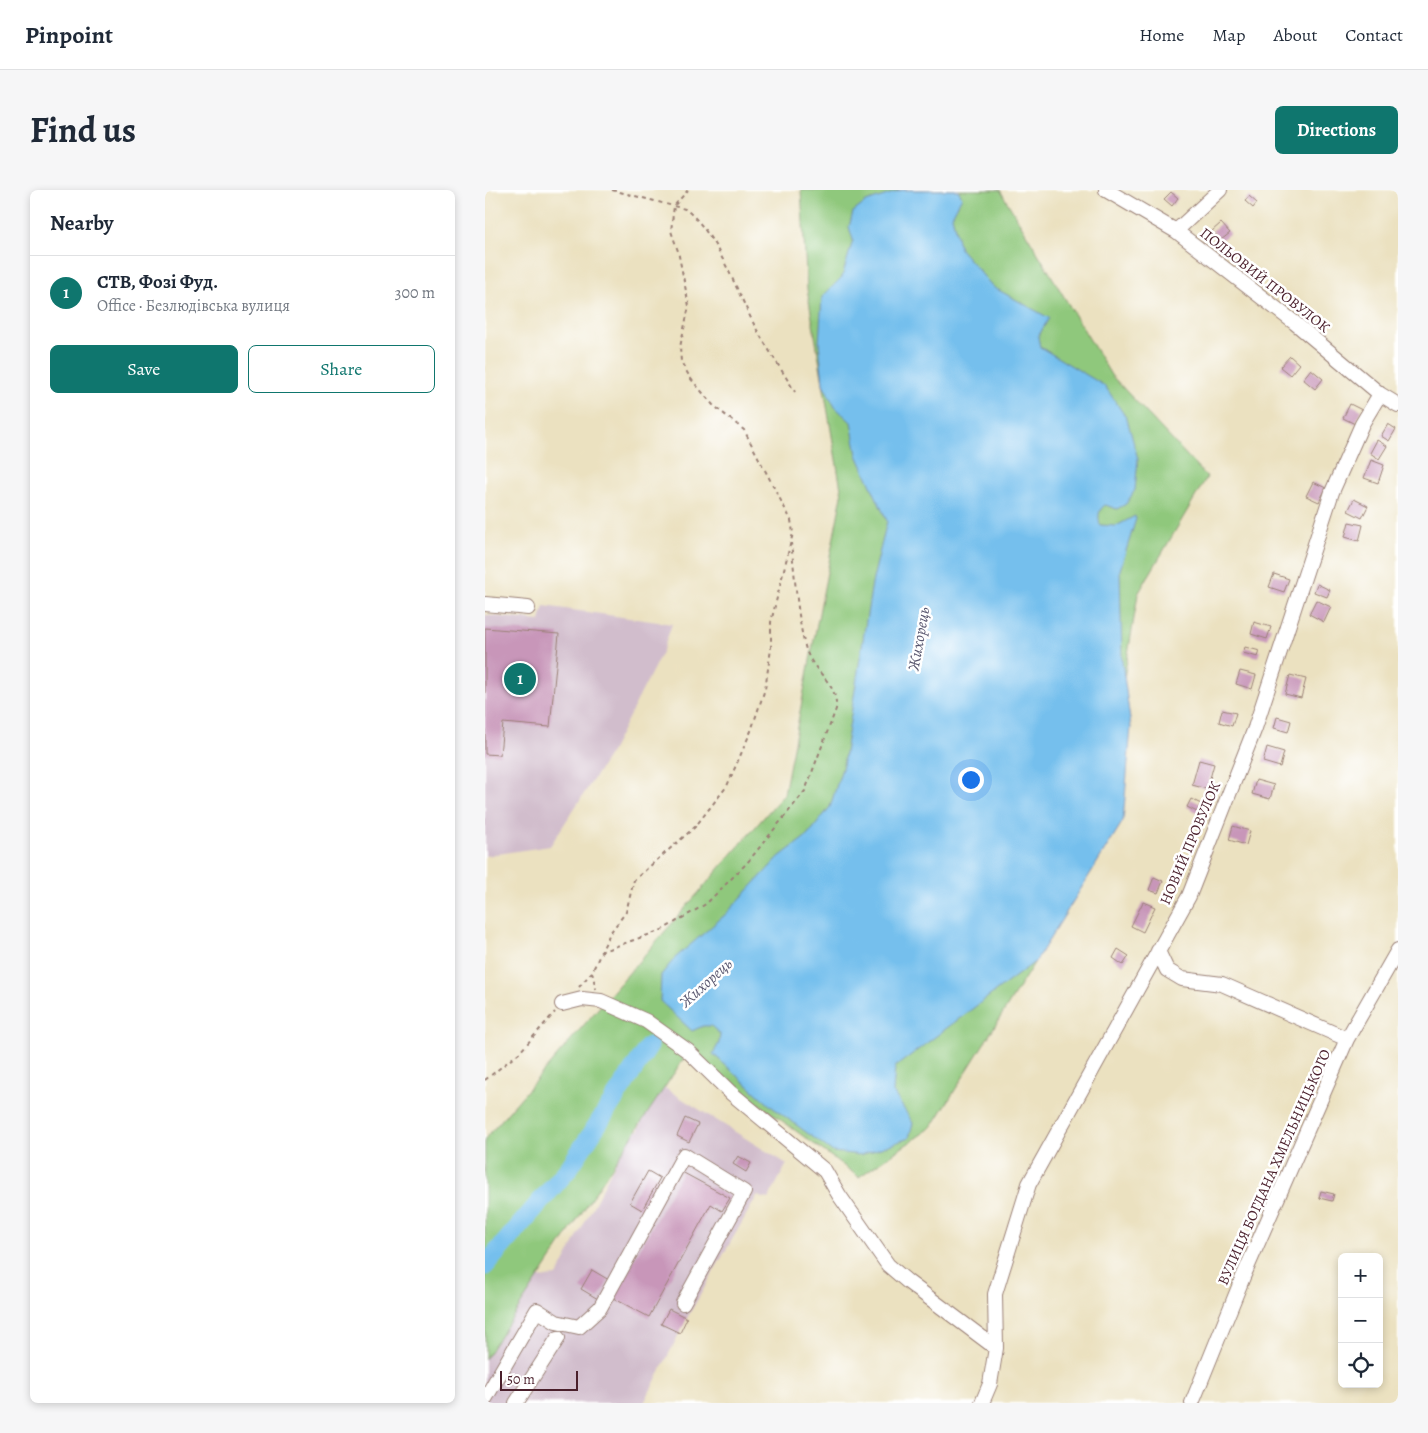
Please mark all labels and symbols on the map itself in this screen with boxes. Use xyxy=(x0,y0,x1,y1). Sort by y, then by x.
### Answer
street label: ПОЛЬОВИЙ ПРОВУЛОК xyxy=(1196,223,1334,337)
water label: Жихорець xyxy=(902,605,935,674)
pin: 1 xyxy=(504,660,536,698)
your location xyxy=(958,767,984,793)
street label: НОВИЙ ПРОВУЛОК xyxy=(1155,778,1225,908)
water label: Жихорець xyxy=(674,953,738,1013)
street label: ВУЛИЦЯ БОГДАНА ХМЕЛЬНИЦЬКОГО xyxy=(1213,1046,1335,1288)
scale bar xyxy=(500,1368,577,1391)

